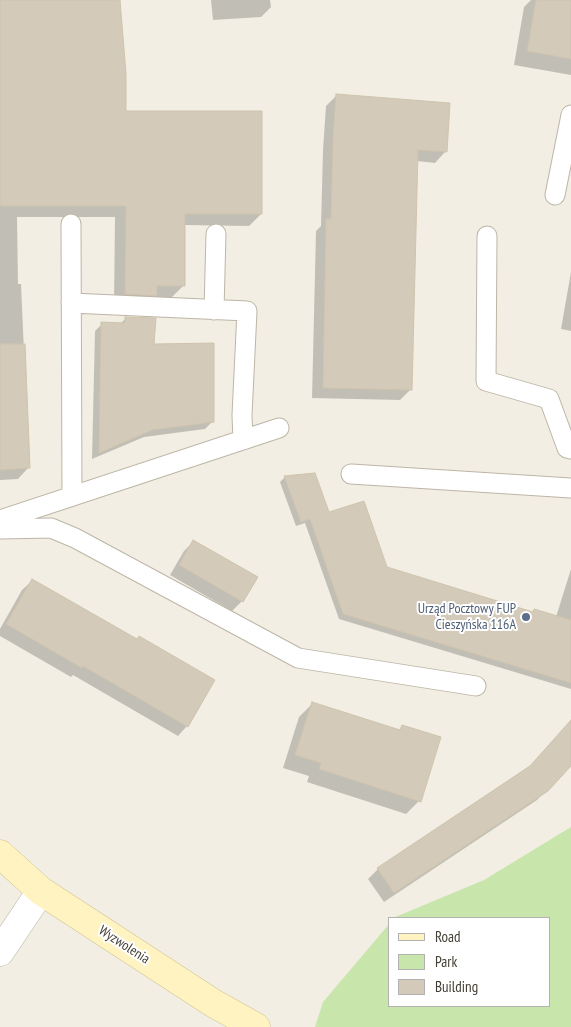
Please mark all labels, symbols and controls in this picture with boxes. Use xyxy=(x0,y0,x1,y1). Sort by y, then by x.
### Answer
place label: Urząd Pocztowy FUP Cieszyńska 116A xyxy=(418,601,516,634)
marker: Urząd Pocztowy FUP Cieszyńska 116A xyxy=(520,611,532,623)
legend xyxy=(388,917,551,1007)
street label: Wyzwolenia xyxy=(95,922,153,968)
text: Road xyxy=(435,927,461,946)
text: Park xyxy=(435,952,457,971)
text: Building xyxy=(435,977,478,996)

